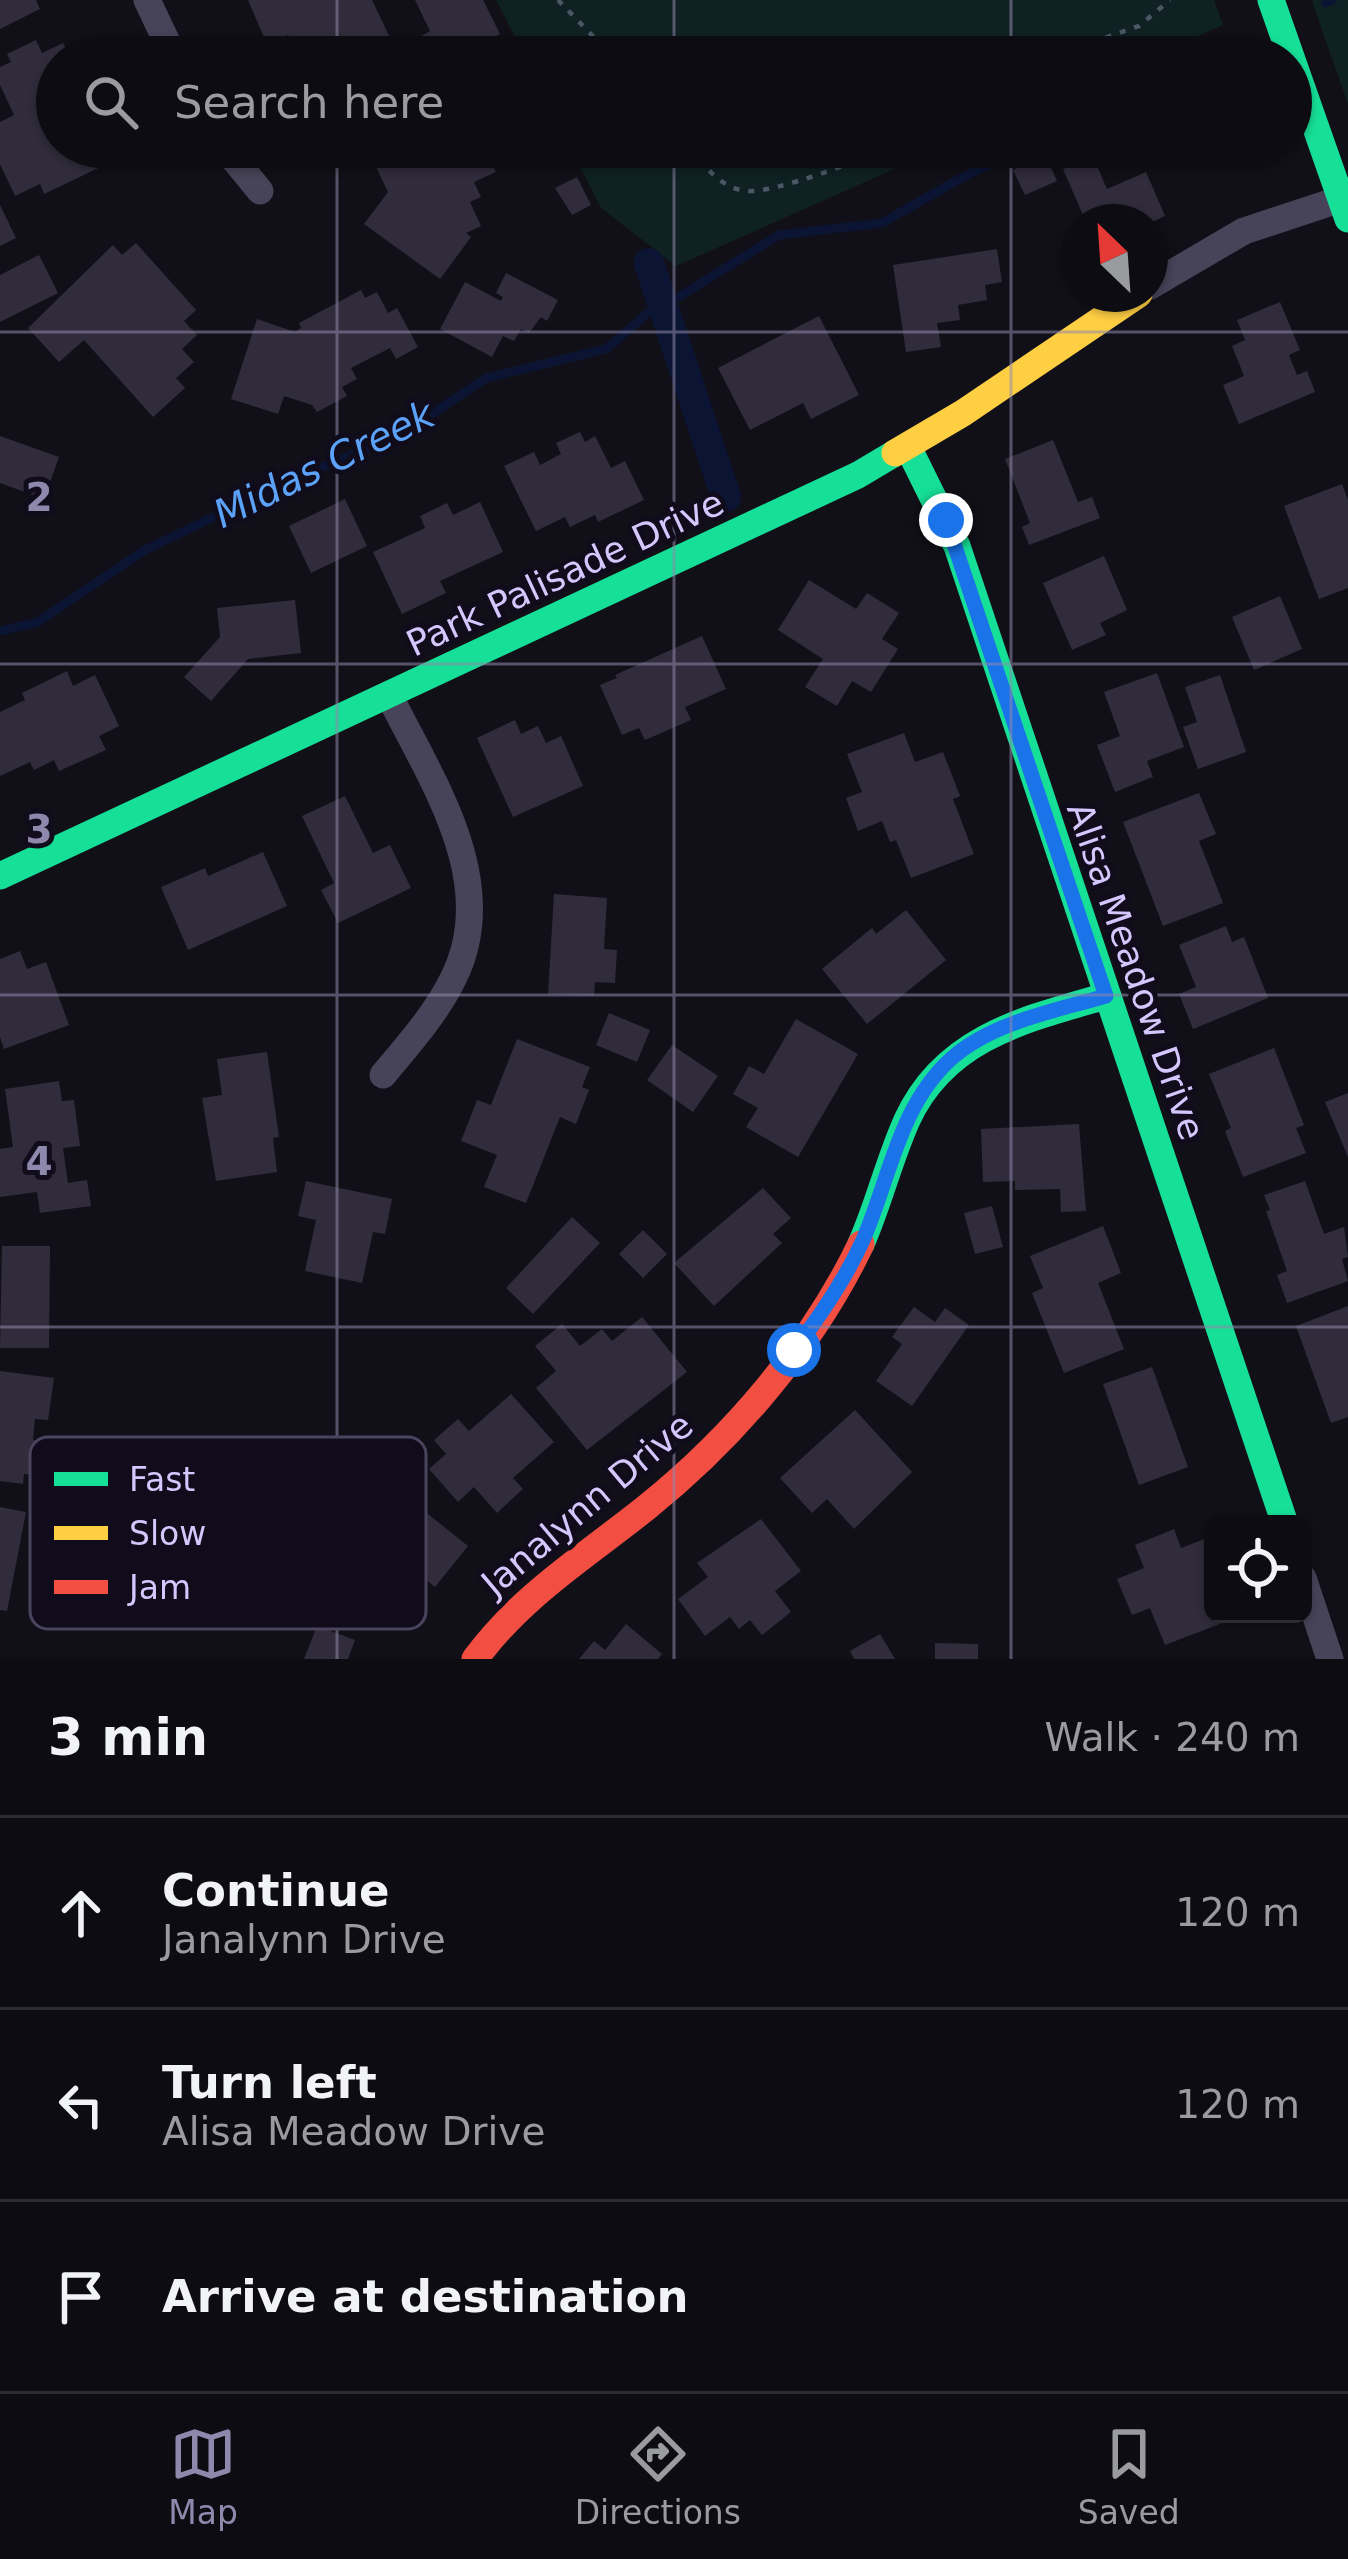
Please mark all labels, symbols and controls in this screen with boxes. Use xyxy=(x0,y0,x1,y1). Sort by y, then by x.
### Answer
search box xyxy=(36,36,1312,168)
icon: search xyxy=(78,69,144,135)
text: Search here xyxy=(174,76,444,129)
north arrow xyxy=(1060,204,1168,312)
water label: Midas Creek xyxy=(206,391,443,537)
text: 2 xyxy=(25,475,53,520)
street label: Park Palisade Drive xyxy=(400,482,730,664)
route end xyxy=(919,493,973,547)
street label: Alisa Meadow Drive xyxy=(1059,797,1213,1145)
text: 3 xyxy=(25,807,53,852)
text: 4 xyxy=(25,1139,53,1184)
route start xyxy=(767,1323,821,1377)
street label: Janalynn Drive xyxy=(472,1404,700,1605)
legend xyxy=(30,1437,426,1629)
text: Fast xyxy=(129,1460,195,1499)
text: Slow xyxy=(129,1514,206,1553)
map controls xyxy=(1204,1515,1312,1623)
button: locate xyxy=(1204,1515,1312,1623)
text: Jam xyxy=(127,1568,191,1607)
text: 3 min xyxy=(48,1708,208,1767)
text: Walk · 240 m xyxy=(1045,1715,1300,1760)
text: Continue xyxy=(162,1864,390,1917)
icon: ahead xyxy=(48,1880,114,1946)
text: 120 m xyxy=(1175,1890,1300,1935)
text: Janalynn Drive xyxy=(162,1917,446,1962)
text: Turn left xyxy=(162,2056,377,2109)
icon: left xyxy=(48,2072,114,2138)
text: 120 m xyxy=(1175,2082,1300,2127)
text: Alisa Meadow Drive xyxy=(162,2109,545,2154)
icon: arrive xyxy=(48,2264,114,2330)
text: Arrive at destination xyxy=(162,2270,688,2323)
tab: Map xyxy=(168,2421,238,2532)
tab: Directions xyxy=(575,2421,741,2532)
tab: Saved xyxy=(1078,2421,1180,2532)

